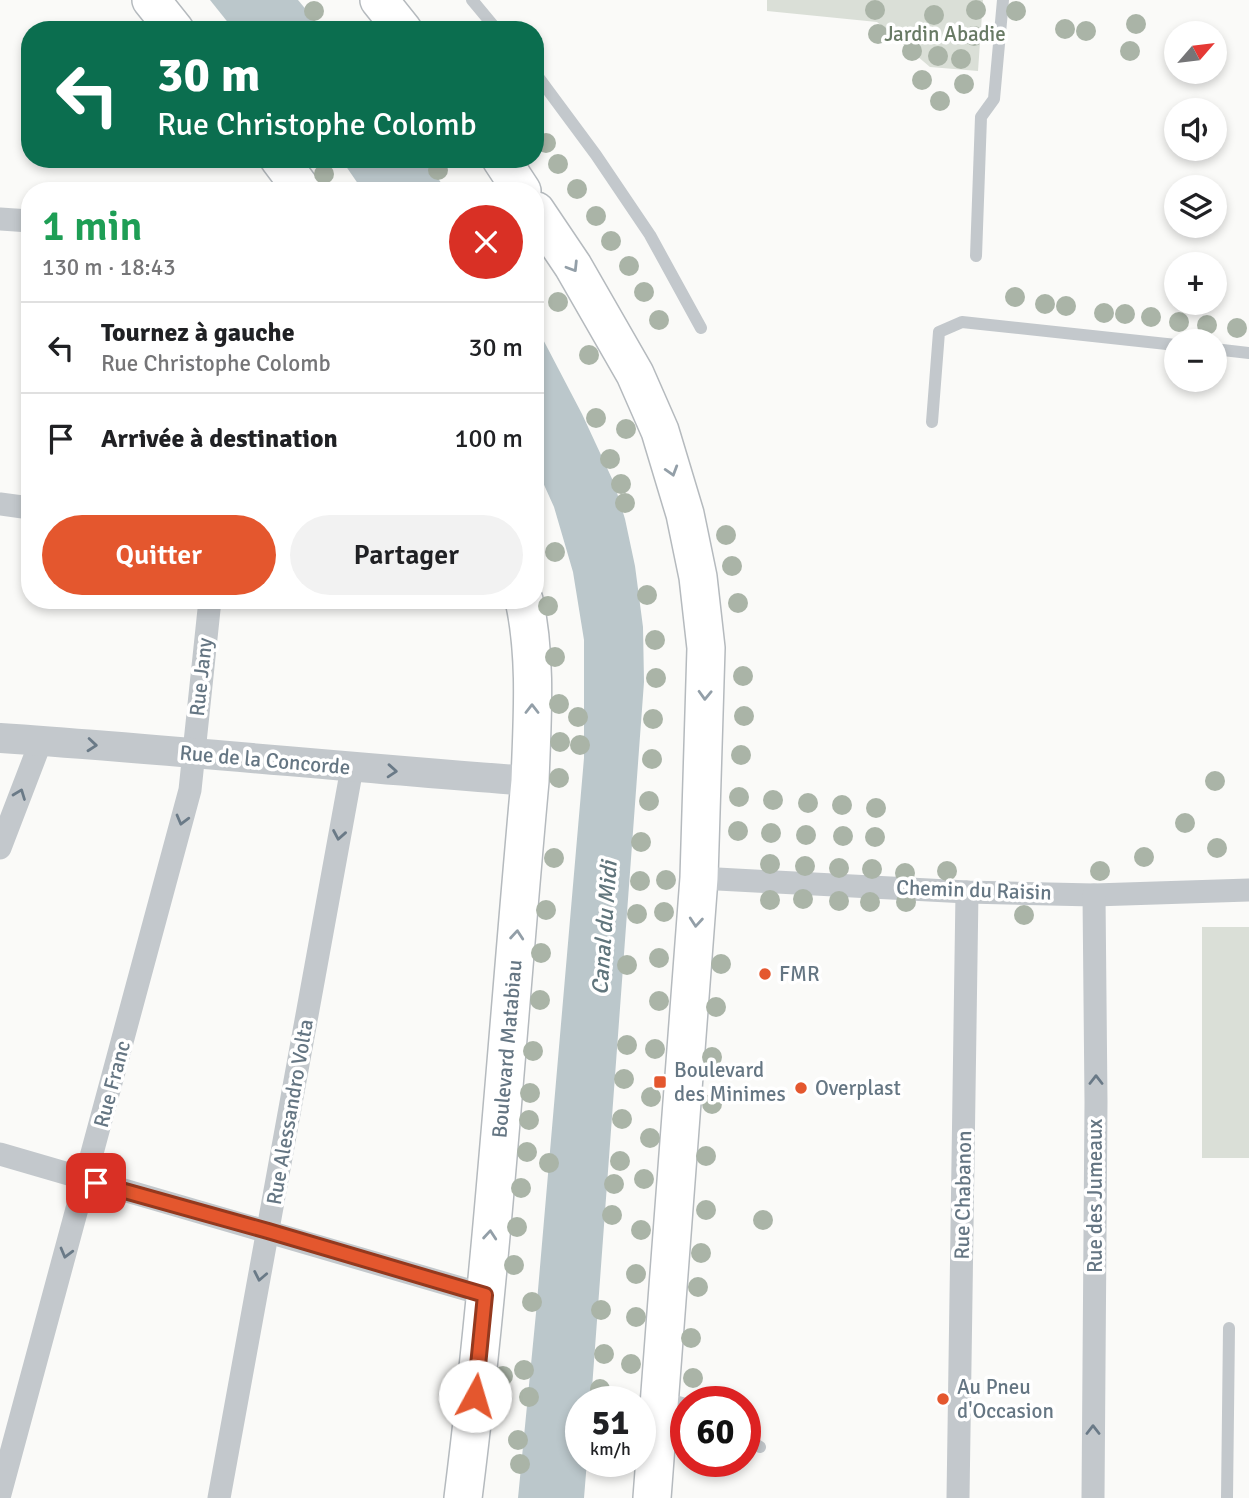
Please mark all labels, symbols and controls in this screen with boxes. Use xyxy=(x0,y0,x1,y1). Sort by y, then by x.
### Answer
park label: Jardin Abadie xyxy=(884,21,1006,47)
north arrow xyxy=(1164,21,1227,84)
map controls xyxy=(1164,21,1227,392)
text: 30 m xyxy=(157,45,260,105)
icon: left xyxy=(42,49,133,140)
button: sound xyxy=(1164,98,1227,161)
text: Rue Christophe Colomb xyxy=(157,105,477,144)
button: layers xyxy=(1164,175,1227,238)
text: 1 min xyxy=(42,201,143,252)
button: close xyxy=(449,205,523,279)
button: + xyxy=(1164,252,1227,315)
text: 130 m · 18:43 xyxy=(42,253,176,282)
one-way arrow xyxy=(565,260,578,273)
text: Tournez à gauche xyxy=(101,317,295,349)
icon: left xyxy=(42,329,80,367)
button: − xyxy=(1164,329,1227,392)
text: 30 m xyxy=(468,332,523,364)
text: Rue Christophe Colomb xyxy=(101,349,331,378)
icon: arrive xyxy=(42,420,80,458)
text: Arrivée à destination xyxy=(101,423,338,455)
text: 100 m xyxy=(454,423,523,455)
one-way arrow xyxy=(664,465,679,477)
button: Quitter xyxy=(42,515,276,595)
button: Partager xyxy=(290,515,523,595)
street label: Rue Jany xyxy=(184,636,218,718)
one-way arrow xyxy=(697,690,712,701)
one-way arrow xyxy=(524,703,540,713)
one-way arrow xyxy=(87,737,98,752)
street label: Rue de la Concorde xyxy=(179,740,351,780)
one-way arrow xyxy=(387,763,398,778)
one-way arrow xyxy=(12,789,26,801)
one-way arrow xyxy=(176,814,190,826)
one-way arrow xyxy=(333,829,348,841)
water label: Canal du Midi xyxy=(585,857,624,996)
street label: Chemin du Raisin xyxy=(896,874,1052,906)
one-way arrow xyxy=(689,917,704,928)
one-way arrow xyxy=(509,930,524,941)
street label: Boulevard Matabiau xyxy=(486,959,528,1139)
place label: FMR xyxy=(779,961,820,987)
marker: FMR xyxy=(757,966,773,982)
street label: Rue Alessandro Volta xyxy=(261,1017,319,1207)
street label: Rue Franc xyxy=(88,1038,136,1130)
place label: Boulevard des Minimes xyxy=(674,1057,786,1107)
marker: Boulevard des Minimes xyxy=(652,1074,668,1090)
one-way arrow xyxy=(1088,1074,1104,1085)
place label: Overplast xyxy=(815,1075,901,1101)
marker: Overplast xyxy=(793,1080,809,1096)
street label: Rue des Jumeaux xyxy=(1082,1119,1108,1273)
street label: Rue Chabanon xyxy=(949,1130,977,1260)
pin xyxy=(66,1153,126,1213)
icon: arrive xyxy=(77,1164,115,1202)
one-way arrow xyxy=(482,1229,497,1240)
one-way arrow xyxy=(60,1247,74,1259)
one-way arrow xyxy=(253,1270,268,1282)
position arrow xyxy=(438,1359,512,1433)
place label: Au Pneu d'Occasion xyxy=(957,1374,1054,1424)
speed limit sign: 60 xyxy=(670,1386,761,1477)
marker: Au Pneu d'Occasion xyxy=(935,1391,951,1407)
text: 51 xyxy=(592,1401,629,1444)
one-way arrow xyxy=(1086,1424,1101,1435)
text: km/h xyxy=(590,1438,631,1460)

